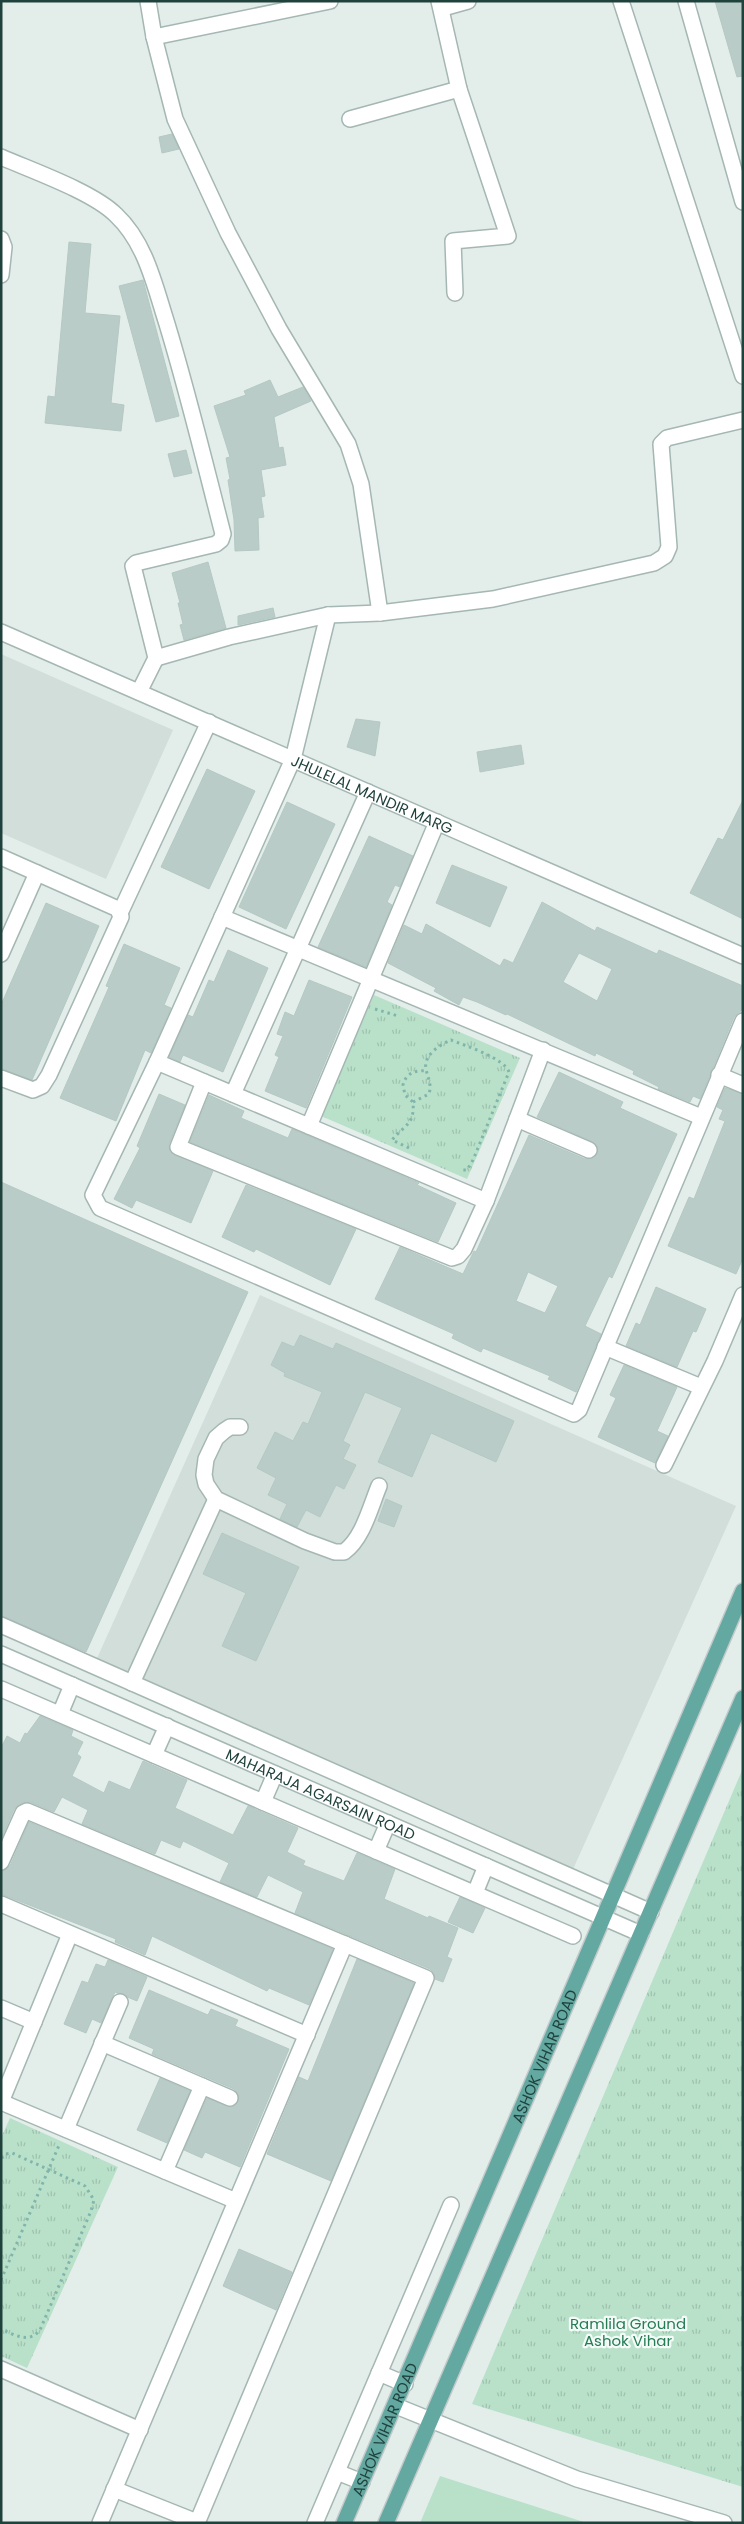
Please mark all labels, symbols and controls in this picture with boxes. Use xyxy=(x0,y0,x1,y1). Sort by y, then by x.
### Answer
street label: JHULELAL MANDIR MARG xyxy=(288,749,457,839)
street label: MAHARAJA AGARSAIN ROAD xyxy=(223,1743,419,1845)
street label: ASHOK VIHAR ROAD xyxy=(506,1986,582,2126)
park label: Ramlila Ground Ashok Vihar xyxy=(570,2313,686,2351)
street label: ASHOK VIHAR ROAD xyxy=(346,2359,422,2499)

